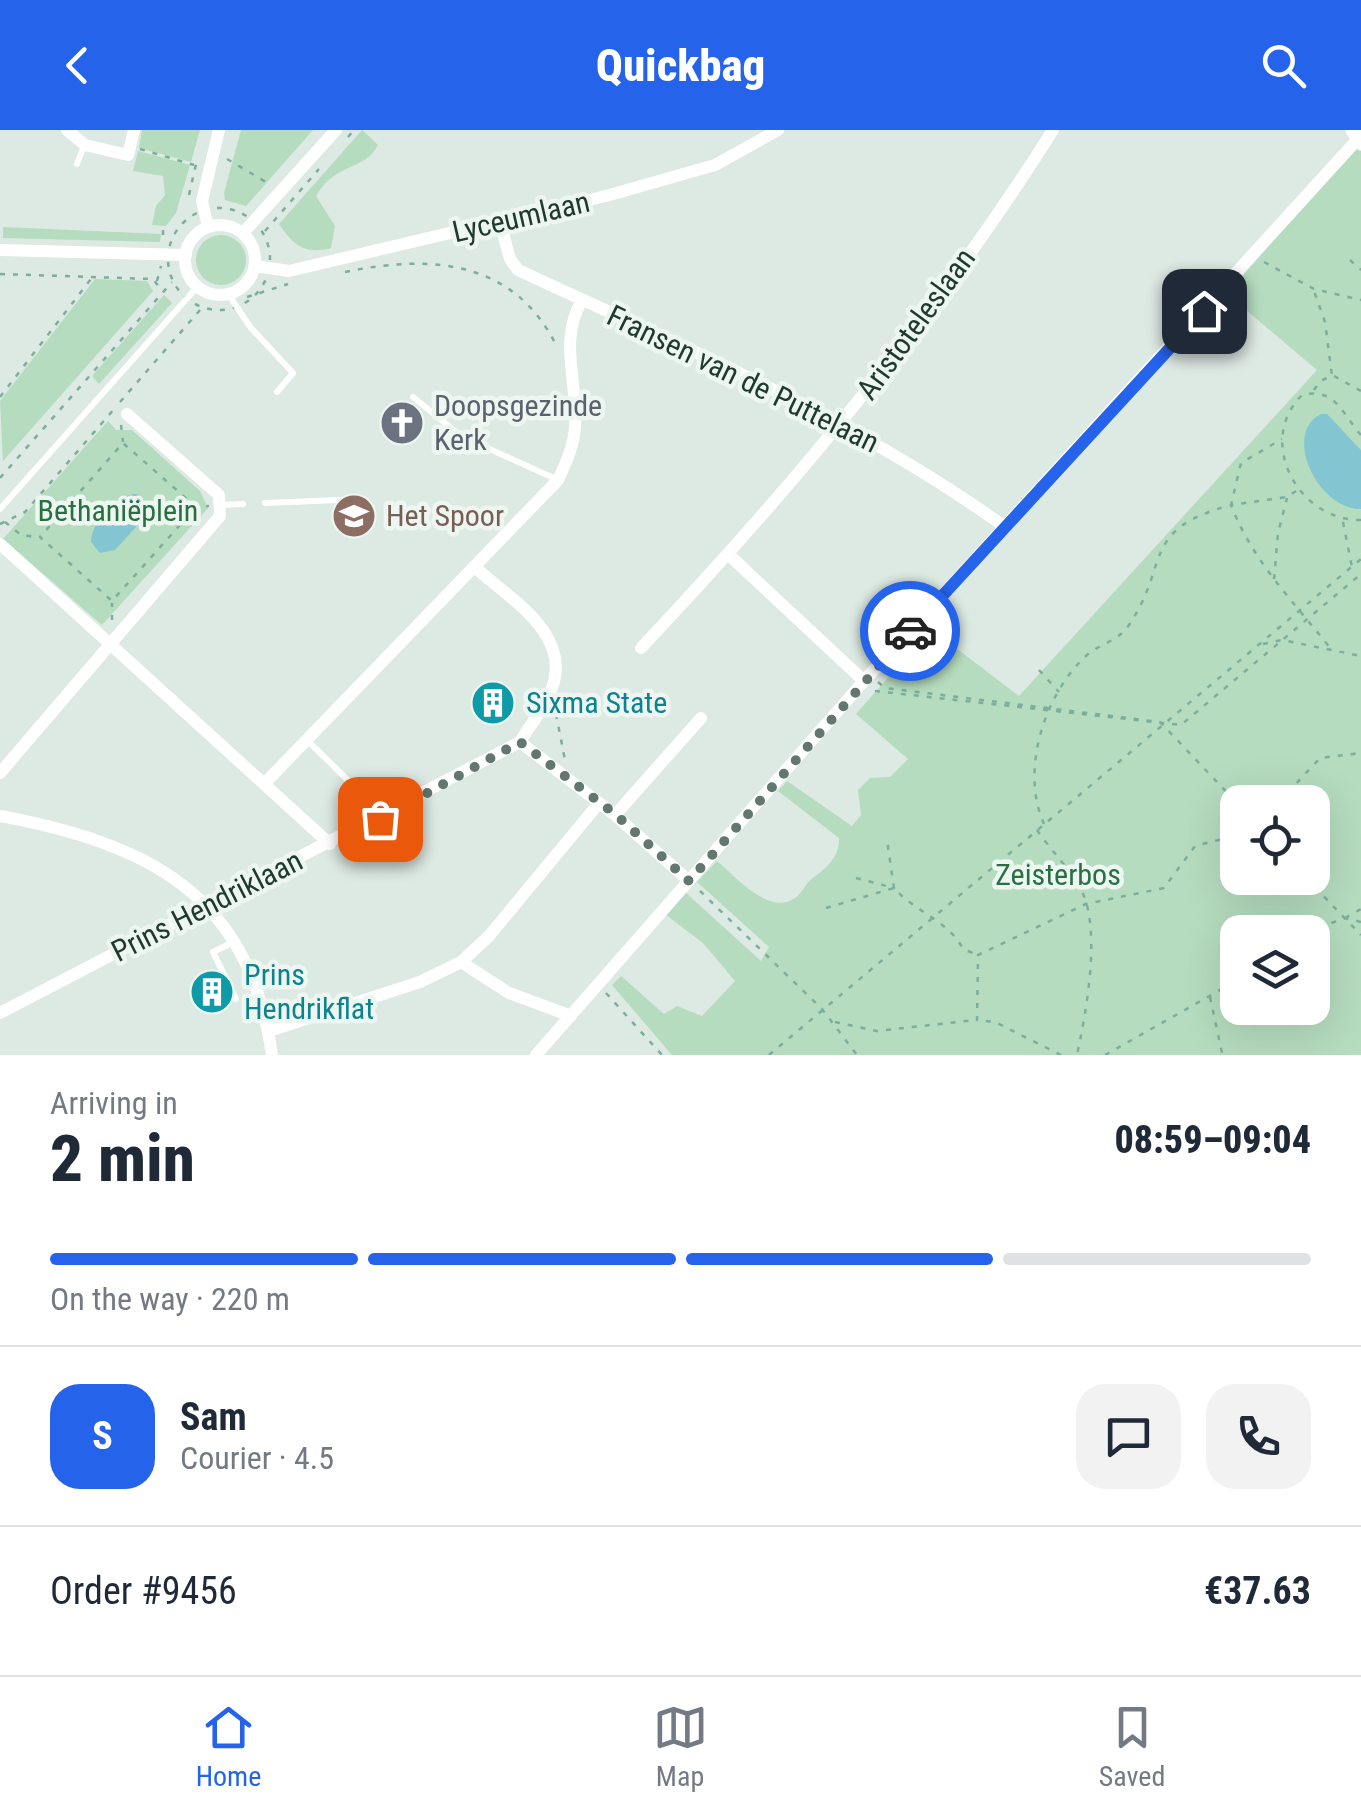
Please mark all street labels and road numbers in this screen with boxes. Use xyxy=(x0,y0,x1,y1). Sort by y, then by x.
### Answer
street label: Lyceumlaan xyxy=(449,184,593,249)
street label: Aristoteleslaan xyxy=(849,241,982,406)
street label: Fransen van de Puttelaan xyxy=(602,298,885,460)
street label: Prins Hendriklaan xyxy=(105,842,308,969)

